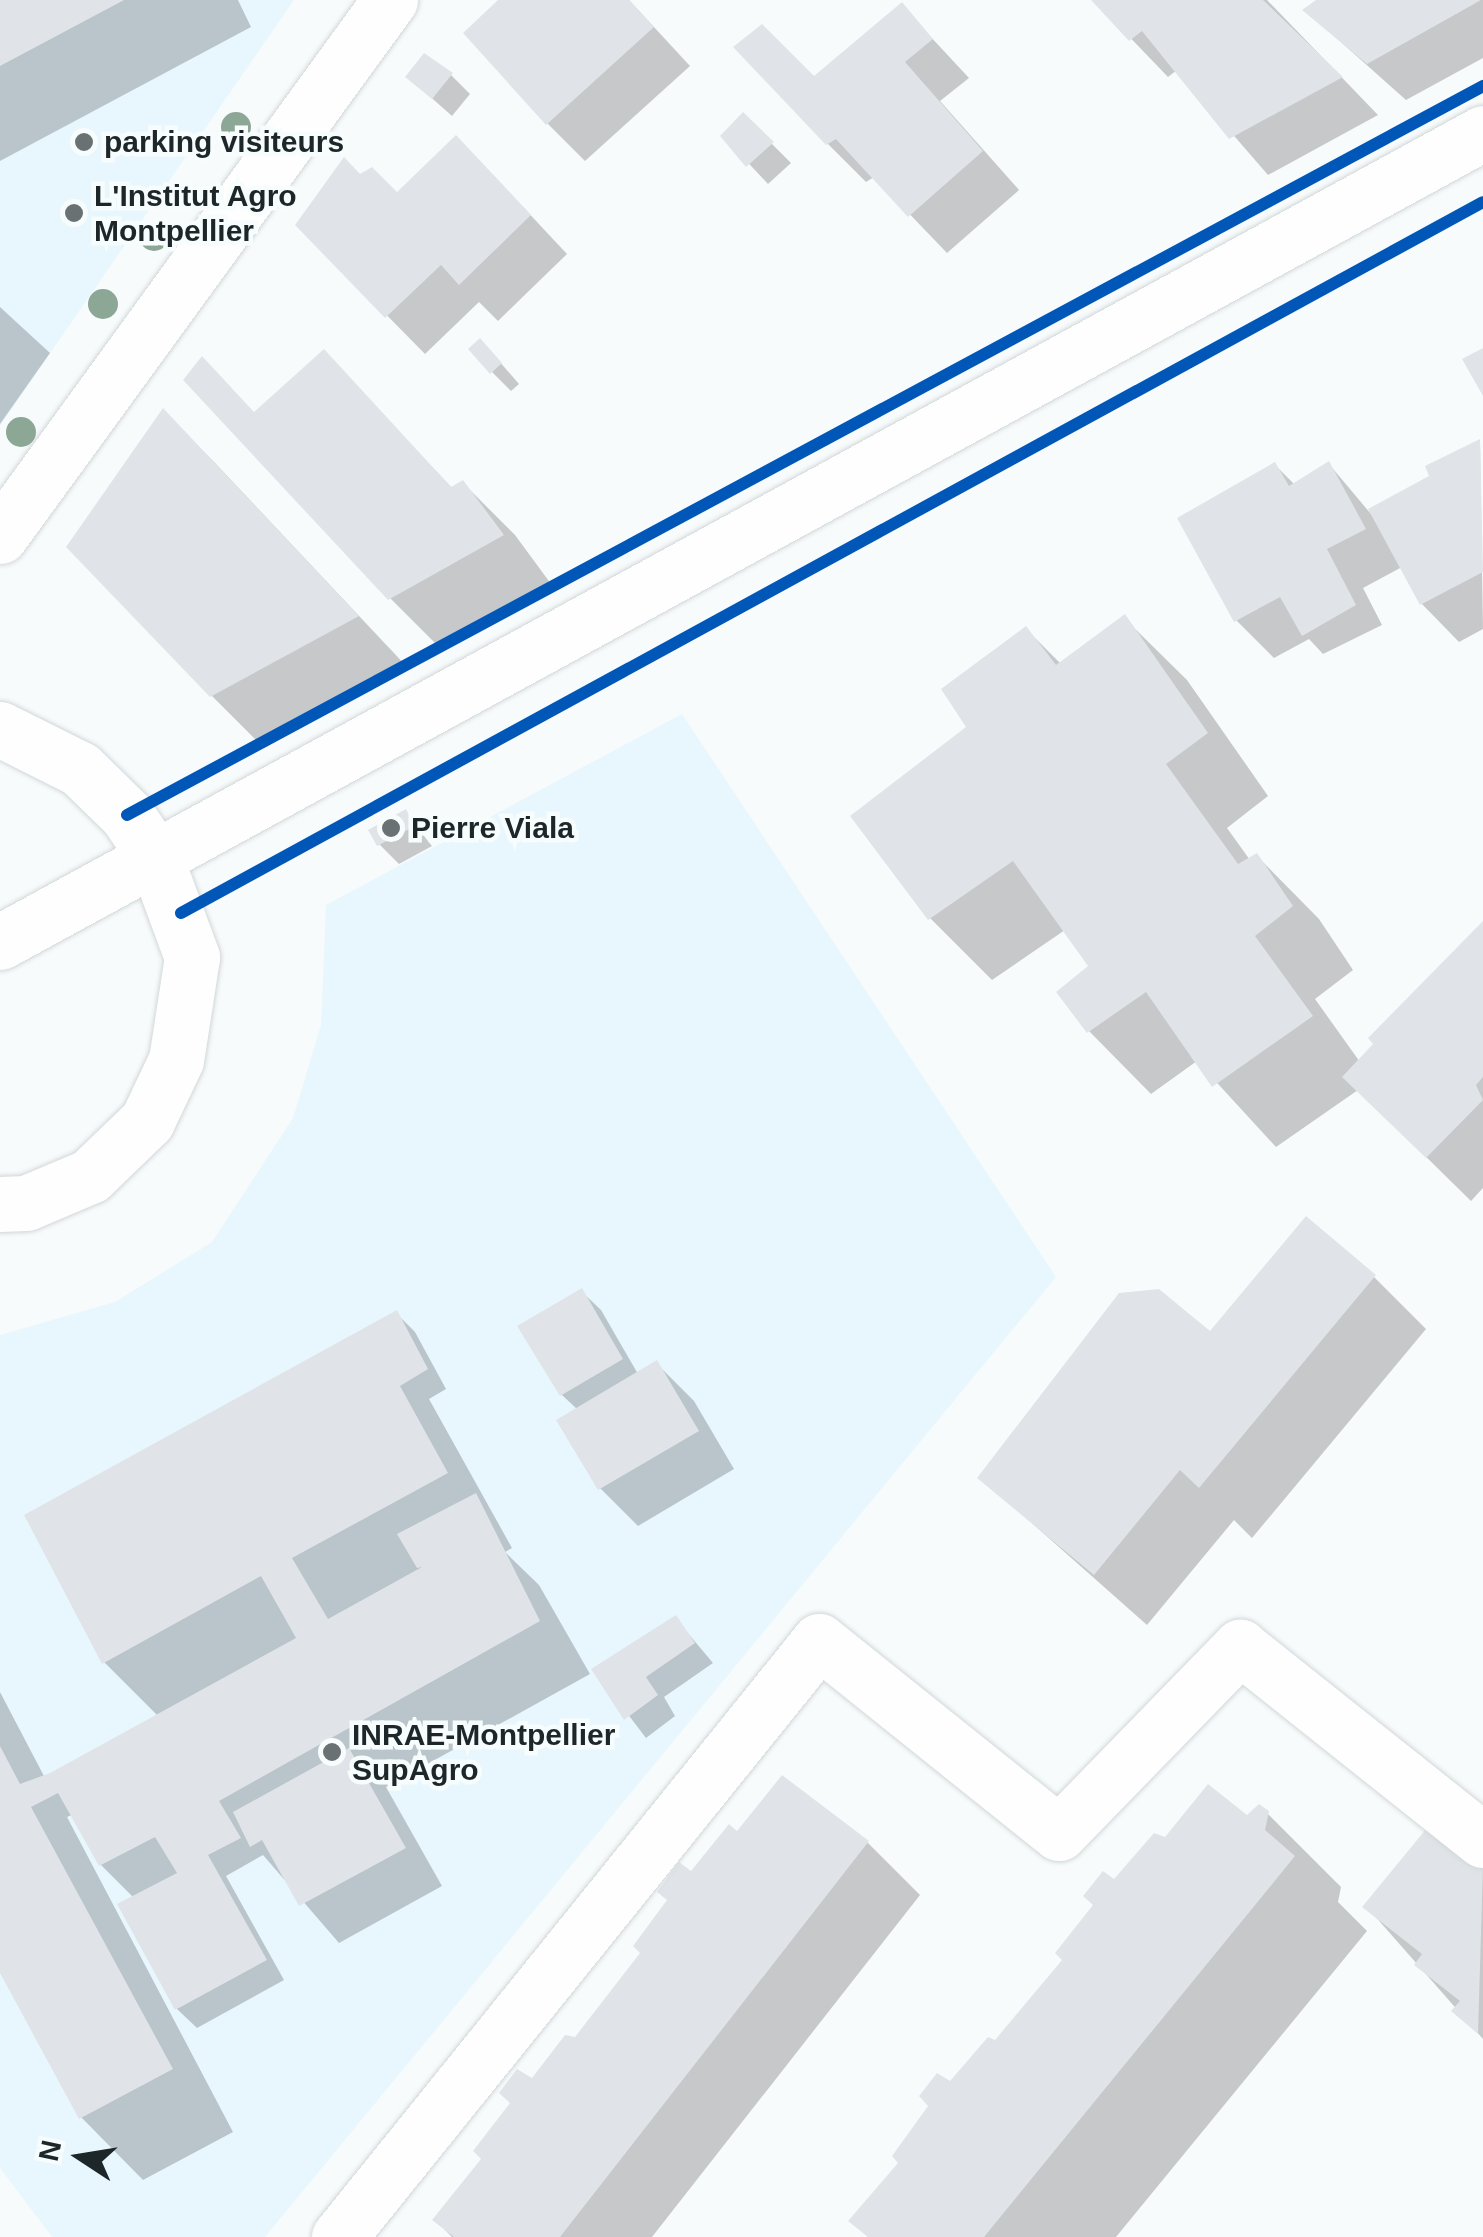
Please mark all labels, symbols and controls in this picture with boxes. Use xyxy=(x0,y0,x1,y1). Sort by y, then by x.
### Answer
place label: parking visiteurs xyxy=(104,124,344,160)
marker: parking visiteurs xyxy=(73,131,95,153)
place label: L'Institut Agro Montpellier xyxy=(94,178,298,248)
marker: L'Institut Agro Montpellier xyxy=(63,202,85,224)
place label: Pierre Viala xyxy=(411,810,574,846)
marker: Pierre Viala xyxy=(380,817,402,839)
place label: INRAE-Montpellier SupAgro xyxy=(352,1717,615,1788)
marker: INRAE-Montpellier SupAgro xyxy=(321,1741,343,1763)
north arrow xyxy=(30,2107,130,2207)
text: N xyxy=(33,2138,67,2164)

